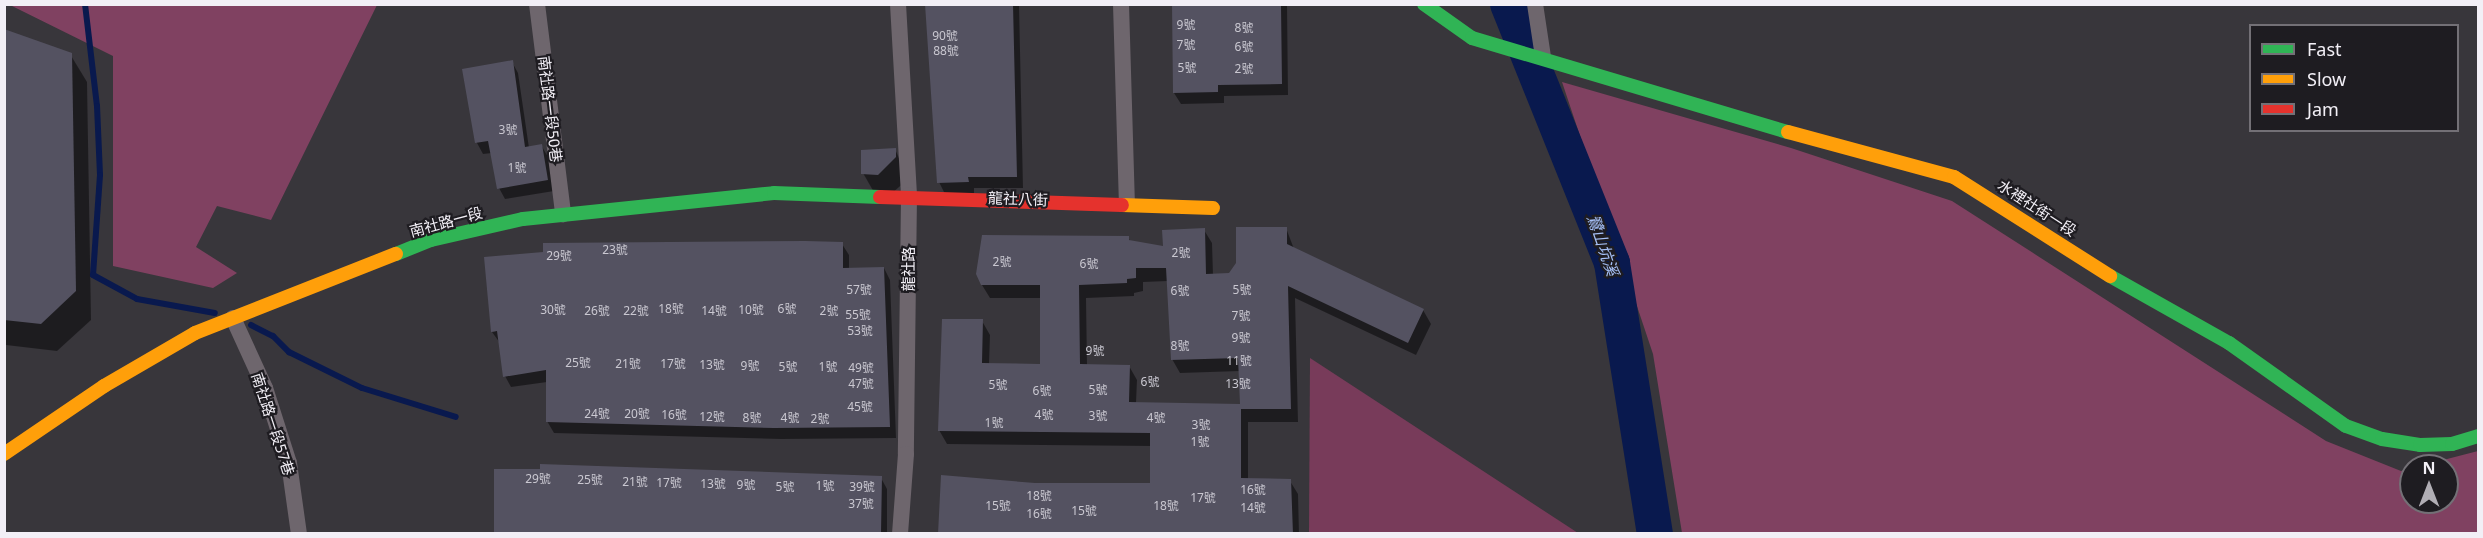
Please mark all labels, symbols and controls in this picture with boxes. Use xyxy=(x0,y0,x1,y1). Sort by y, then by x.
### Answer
house number: 9號 xyxy=(1177,18,1195,32)
house number: 8號 xyxy=(1235,21,1253,35)
legend xyxy=(2249,24,2459,132)
house number: 90號 xyxy=(932,29,958,43)
text: Fast xyxy=(2307,37,2342,61)
house number: 7號 xyxy=(1177,38,1195,52)
house number: 6號 xyxy=(1235,40,1253,54)
house number: 88號 xyxy=(933,44,959,58)
street label: 南社路一段50巷 xyxy=(535,55,565,163)
house number: 5號 xyxy=(1178,61,1196,75)
house number: 2號 xyxy=(1235,62,1253,76)
text: Slow xyxy=(2307,67,2346,91)
text: Jam xyxy=(2307,97,2339,121)
house number: 3號 xyxy=(499,123,517,137)
house number: 1號 xyxy=(508,161,526,175)
street label: 水裡社街一段 xyxy=(1994,176,2080,240)
street label: 龍社八街 xyxy=(988,189,1048,209)
street label: 南社路一段 xyxy=(407,204,485,240)
water label: 鷺山坑溪 xyxy=(1584,212,1622,278)
house number: 23號 xyxy=(602,243,628,257)
house number: 2號 xyxy=(1172,246,1190,260)
street label: 龍社路 xyxy=(900,247,918,291)
house number: 29號 xyxy=(546,249,572,263)
house number: 2號 xyxy=(993,255,1011,269)
house number: 6號 xyxy=(1080,257,1098,271)
house number: 57號 xyxy=(846,283,872,297)
house number: 5號 xyxy=(1233,283,1251,297)
house number: 6號 xyxy=(1171,284,1189,298)
house number: 18號 xyxy=(658,302,684,316)
house number: 6號 xyxy=(778,302,796,316)
house number: 30號 xyxy=(540,303,566,317)
house number: 10號 xyxy=(738,303,764,317)
house number: 26號 xyxy=(584,304,610,318)
house number: 22號 xyxy=(623,304,649,318)
house number: 14號 xyxy=(701,304,727,318)
house number: 2號 xyxy=(820,304,838,318)
house number: 55號 xyxy=(845,308,871,322)
house number: 7號 xyxy=(1232,309,1250,323)
house number: 53號 xyxy=(847,324,873,338)
house number: 9號 xyxy=(1232,331,1250,345)
house number: 8號 xyxy=(1171,339,1189,353)
house number: 9號 xyxy=(1086,344,1104,358)
house number: 11號 xyxy=(1226,354,1252,368)
house number: 25號 xyxy=(565,356,591,370)
house number: 21號 xyxy=(615,357,641,371)
house number: 17號 xyxy=(660,357,686,371)
house number: 13號 xyxy=(699,358,725,372)
house number: 9號 xyxy=(741,359,759,373)
house number: 5號 xyxy=(779,360,797,374)
house number: 1號 xyxy=(819,360,837,374)
house number: 49號 xyxy=(848,361,874,375)
street label: 南社路一段57巷 xyxy=(248,370,298,478)
house number: 6號 xyxy=(1141,375,1159,389)
house number: 47號 xyxy=(848,377,874,391)
house number: 13號 xyxy=(1225,377,1251,391)
house number: 5號 xyxy=(989,378,1007,392)
house number: 5號 xyxy=(1089,383,1107,397)
house number: 6號 xyxy=(1033,384,1051,398)
house number: 45號 xyxy=(847,400,873,414)
house number: 24號 xyxy=(584,407,610,421)
house number: 20號 xyxy=(624,407,650,421)
house number: 16號 xyxy=(661,408,687,422)
house number: 4號 xyxy=(1035,408,1053,422)
house number: 3號 xyxy=(1089,409,1107,423)
house number: 12號 xyxy=(699,410,725,424)
house number: 8號 xyxy=(743,411,761,425)
house number: 4號 xyxy=(781,411,799,425)
house number: 4號 xyxy=(1147,411,1165,425)
house number: 2號 xyxy=(811,412,829,426)
house number: 1號 xyxy=(985,416,1003,430)
house number: 3號 xyxy=(1192,418,1210,432)
house number: 1號 xyxy=(1191,435,1209,449)
north arrow xyxy=(2399,454,2459,514)
text: N xyxy=(2422,457,2436,479)
house number: 29號 xyxy=(525,472,551,486)
house number: 25號 xyxy=(577,473,603,487)
house number: 21號 xyxy=(622,475,648,489)
house number: 17號 xyxy=(656,476,682,490)
house number: 13號 xyxy=(700,477,726,491)
house number: 9號 xyxy=(737,478,755,492)
house number: 1號 xyxy=(816,479,834,493)
house number: 5號 xyxy=(776,480,794,494)
house number: 39號 xyxy=(849,480,875,494)
house number: 16號 xyxy=(1240,483,1266,497)
house number: 18號 xyxy=(1026,489,1052,503)
house number: 17號 xyxy=(1190,491,1216,505)
house number: 37號 xyxy=(848,497,874,511)
house number: 15號 xyxy=(985,499,1011,513)
house number: 18號 xyxy=(1153,499,1179,513)
house number: 14號 xyxy=(1240,501,1266,515)
house number: 15號 xyxy=(1071,504,1097,518)
house number: 16號 xyxy=(1026,507,1052,521)

